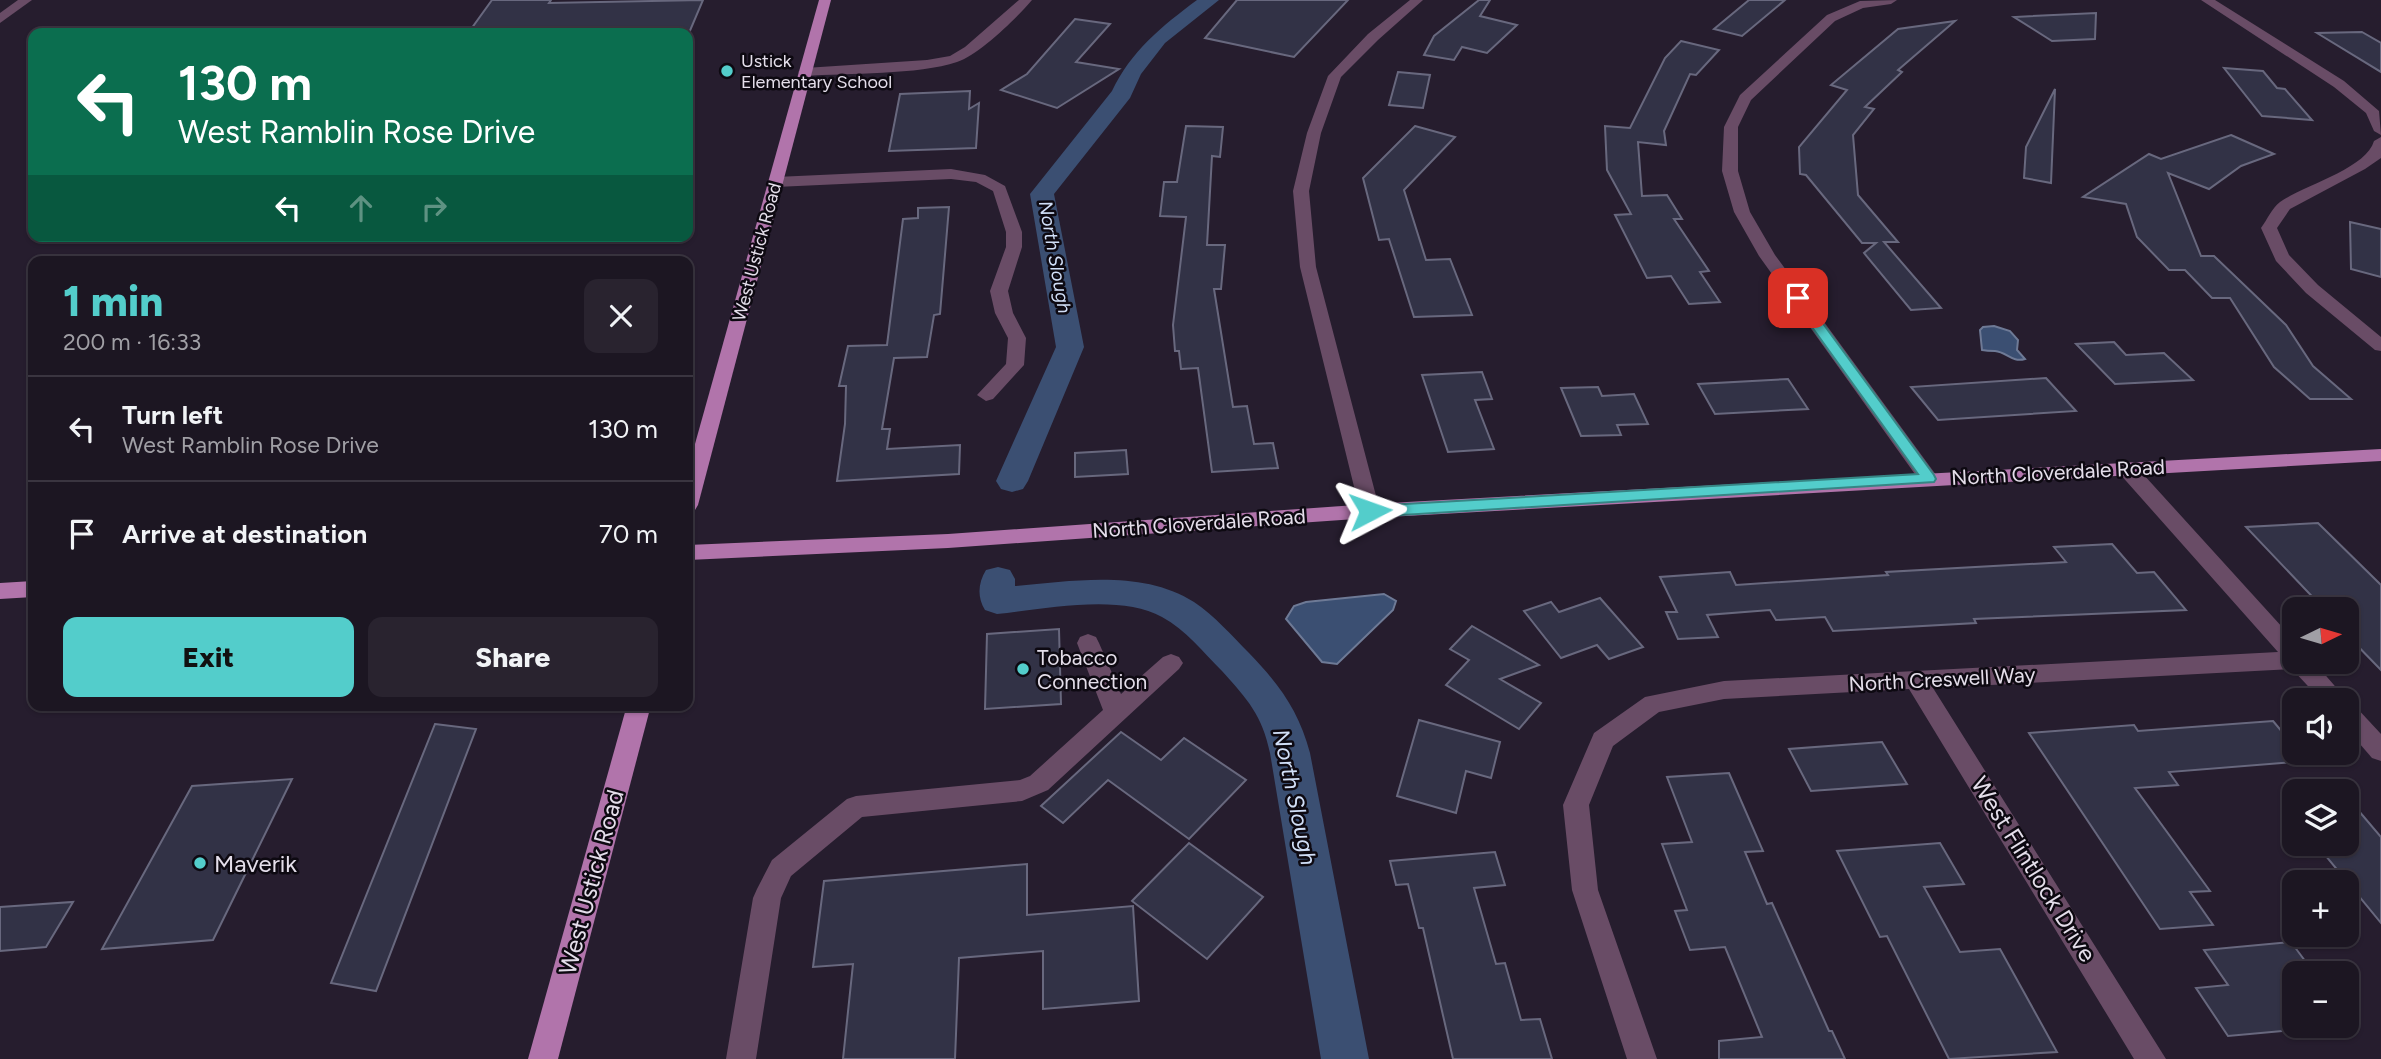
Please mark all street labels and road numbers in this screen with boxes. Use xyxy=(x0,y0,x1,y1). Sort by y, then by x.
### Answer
street label: West Ustick Road xyxy=(728,180,786,324)
street label: North Cloverdale Road xyxy=(1951,454,2165,490)
street label: North Cloverdale Road xyxy=(1091,503,1307,543)
street label: North Creswell Way xyxy=(1848,662,2036,696)
street label: West Flintlock Drive xyxy=(1965,771,2103,967)
street label: West Ustick Road xyxy=(552,787,630,977)

